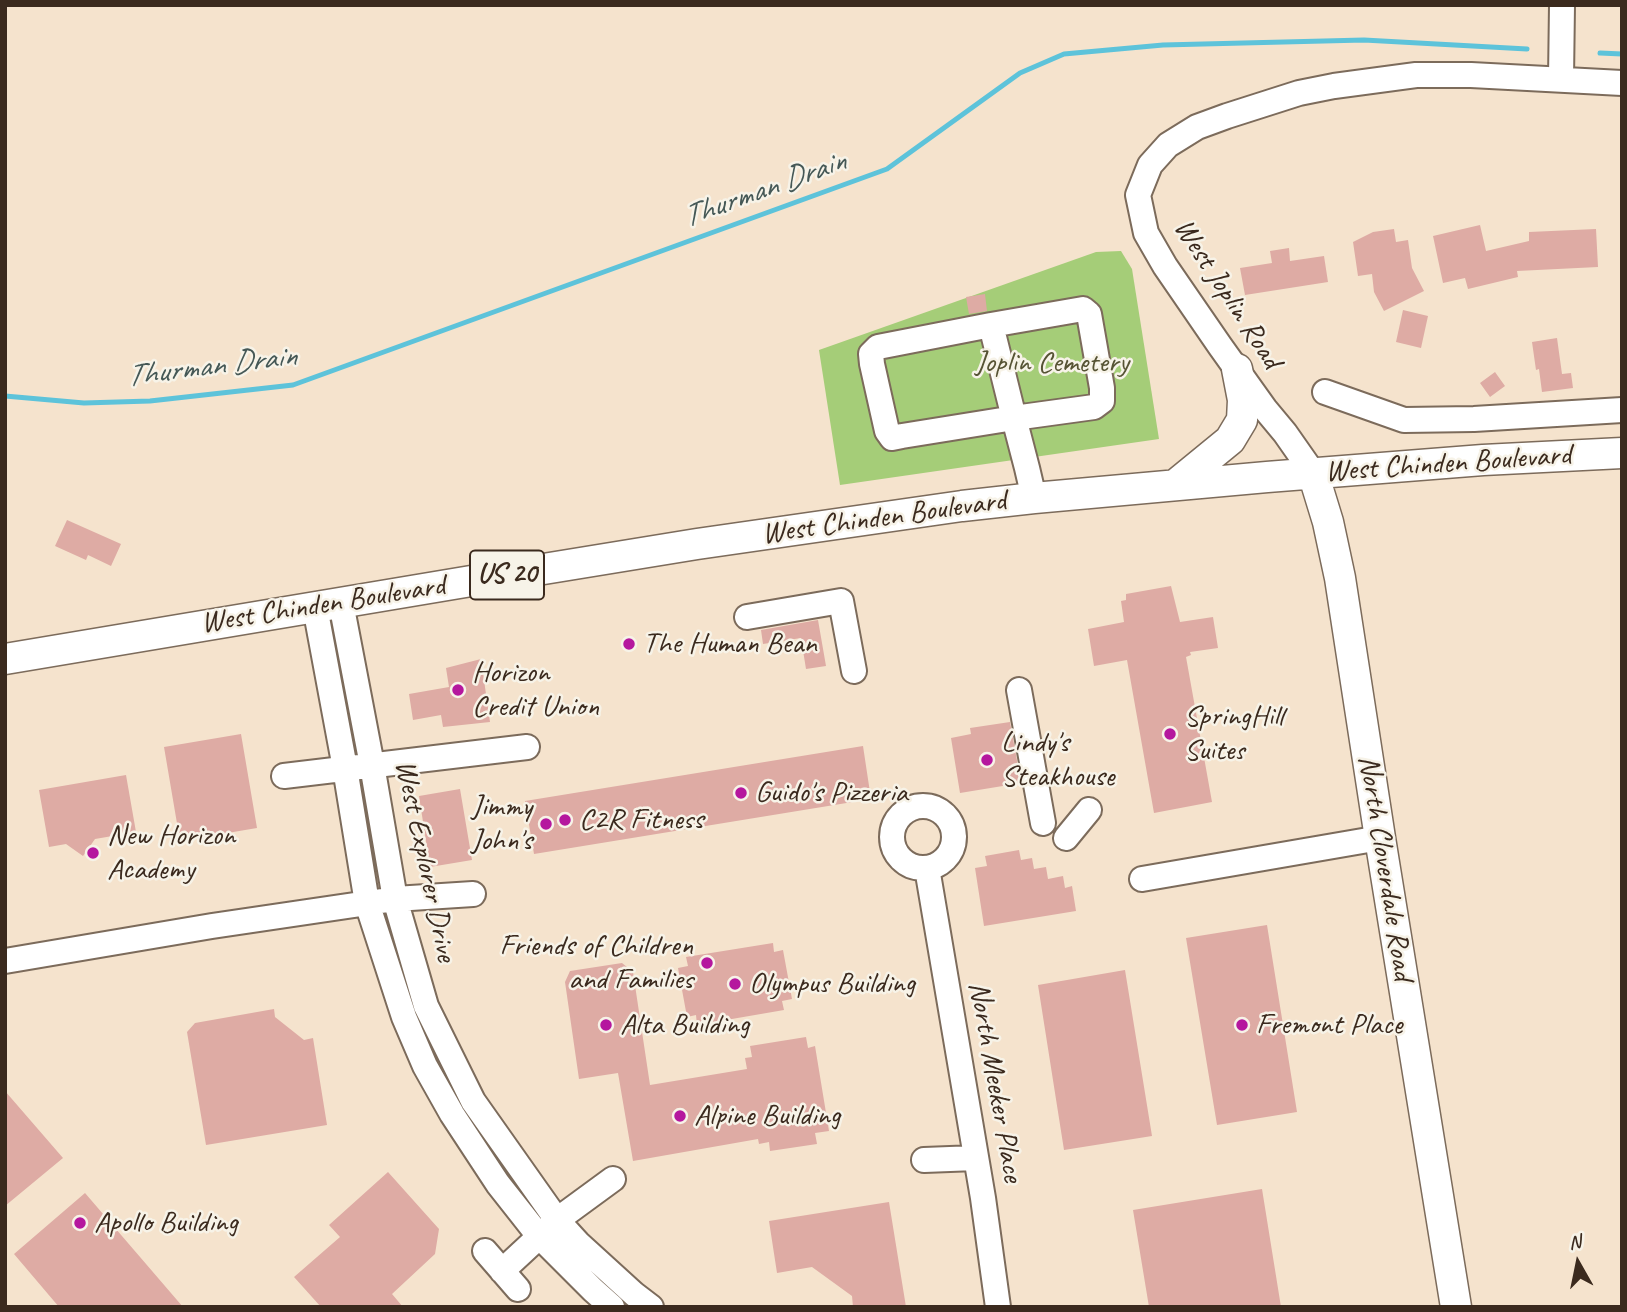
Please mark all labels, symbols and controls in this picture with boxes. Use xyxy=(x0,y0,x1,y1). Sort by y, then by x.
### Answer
water label: Thurman Drain xyxy=(677,143,851,237)
street label: West Joplin Road xyxy=(1165,212,1289,376)
water label: Thurman Drain xyxy=(124,338,298,396)
park label: Joplin Cemetery xyxy=(975,345,1129,381)
street label: West Chinden Boulevard xyxy=(1324,437,1572,491)
street label: West Chinden Boulevard xyxy=(760,483,1008,553)
road number: US 20 xyxy=(470,550,544,600)
street label: West Chinden Boulevard xyxy=(199,568,447,642)
place label: The Human Bean xyxy=(643,626,817,662)
marker: The Human Bean xyxy=(621,636,637,652)
place label: Horizon Credit Union xyxy=(472,655,599,726)
marker: Horizon Credit Union xyxy=(450,682,466,698)
place label: SpringHill Suites xyxy=(1184,699,1283,770)
place label: Lindy's Steakhouse xyxy=(1001,725,1114,796)
marker: SpringHill Suites xyxy=(1162,726,1178,742)
marker: Lindy's Steakhouse xyxy=(979,752,995,768)
street label: North Cloverdale Road xyxy=(1349,753,1421,983)
street label: West Explorer Drive xyxy=(386,757,464,965)
place label: Guido's Pizzeria xyxy=(755,775,908,811)
marker: Guido's Pizzeria xyxy=(733,785,749,801)
place label: Jimmy John's xyxy=(471,789,532,860)
place label: C2R Fitness xyxy=(579,802,703,838)
marker: C2R Fitness xyxy=(557,812,573,828)
marker: Jimmy John's xyxy=(538,816,554,832)
place label: New Horizon Academy xyxy=(107,818,235,888)
marker: New Horizon Academy xyxy=(85,845,101,861)
place label: Friends of Children and Families xyxy=(499,928,693,998)
marker: Friends of Children and Families xyxy=(699,955,715,971)
place label: Olympus Building xyxy=(749,966,915,1002)
marker: Olympus Building xyxy=(727,976,743,992)
street label: North Meeker Place xyxy=(960,979,1030,1185)
place label: Alta Building xyxy=(620,1007,749,1043)
place label: Fremont Place xyxy=(1256,1007,1402,1043)
marker: Alta Building xyxy=(598,1017,614,1033)
marker: Fremont Place xyxy=(1234,1017,1250,1033)
place label: Alpine Building xyxy=(694,1098,841,1134)
marker: Alpine Building xyxy=(672,1108,688,1124)
place label: Apollo Building xyxy=(94,1205,238,1241)
marker: Apollo Building xyxy=(72,1215,88,1231)
north arrow xyxy=(1543,1228,1613,1298)
text: N xyxy=(1567,1229,1582,1255)

